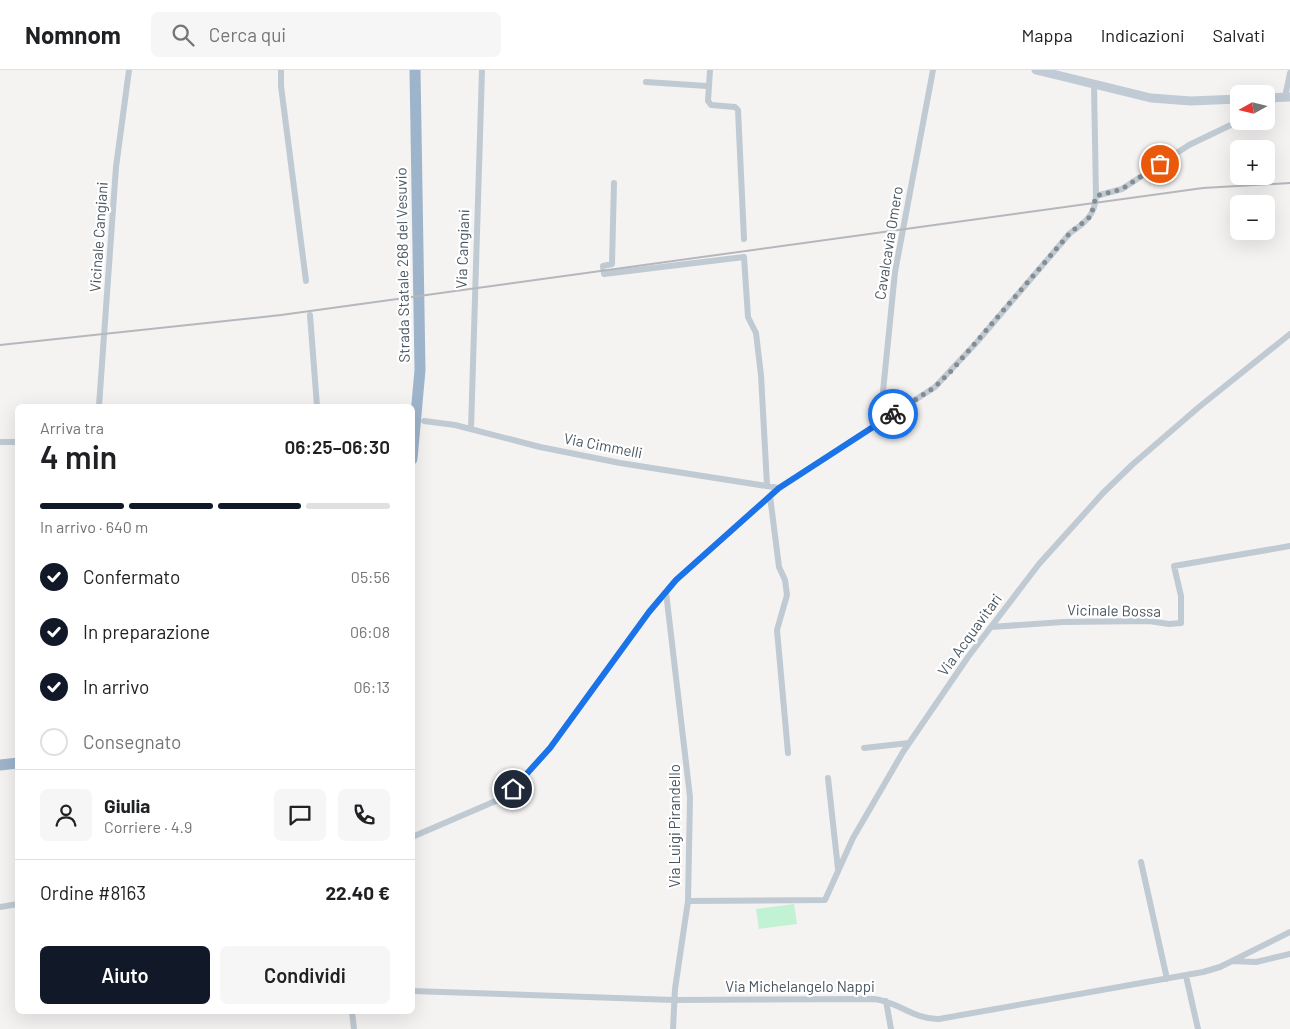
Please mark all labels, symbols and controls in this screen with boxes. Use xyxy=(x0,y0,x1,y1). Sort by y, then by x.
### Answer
search box xyxy=(151,12,501,57)
text: Nomnom xyxy=(25,20,121,49)
icon: search xyxy=(169,21,197,49)
text: Cerca qui xyxy=(209,23,286,46)
text: Mappa xyxy=(1022,24,1073,46)
text: Indicazioni xyxy=(1101,24,1185,46)
text: Salvati xyxy=(1213,24,1265,46)
north arrow xyxy=(1230,85,1275,130)
map controls xyxy=(1230,85,1275,240)
button: + xyxy=(1230,140,1275,185)
pin xyxy=(1139,143,1181,185)
icon: bag xyxy=(1146,150,1174,178)
street label: Strada Statale 268 del Vesuvio xyxy=(391,167,413,363)
street label: Vicinale Cangiani xyxy=(85,181,111,293)
street label: Cavalcavia Omero xyxy=(870,185,906,301)
button: − xyxy=(1230,195,1275,240)
street label: Via Cangiani xyxy=(452,209,472,289)
courier xyxy=(868,389,918,439)
icon: bike xyxy=(879,400,907,428)
text: Arriva tra xyxy=(40,418,104,437)
street label: Via Cimmelli xyxy=(562,429,644,461)
text: 06:25–06:30 xyxy=(285,435,390,458)
text: 4 min xyxy=(40,437,117,475)
text: In arrivo · 640 m xyxy=(40,517,148,536)
icon: check xyxy=(40,563,68,591)
text: Confermato xyxy=(83,565,180,588)
text: 05:56 xyxy=(351,567,390,586)
street label: Via Acquavitari xyxy=(933,590,1005,679)
street label: Vicinale Bossa xyxy=(1067,600,1161,620)
icon: check xyxy=(40,618,68,646)
text: In preparazione xyxy=(83,620,210,643)
text: 06:08 xyxy=(350,622,390,641)
icon: check xyxy=(40,673,68,701)
text: In arrivo xyxy=(83,675,149,698)
text: 06:13 xyxy=(353,677,390,696)
text: Consegnato xyxy=(83,730,181,753)
street label: Via Luigi Pirandello xyxy=(665,764,683,888)
pin xyxy=(492,768,534,810)
icon: home xyxy=(499,775,527,803)
button: person xyxy=(40,789,92,841)
button: chat xyxy=(274,789,326,841)
button: phone xyxy=(338,789,390,841)
text: Giulia xyxy=(104,794,150,817)
text: Corriere · 4.9 xyxy=(104,817,192,836)
text: Ordine #8163 xyxy=(40,881,146,904)
text: 22.40 € xyxy=(325,881,390,904)
button: Aiuto xyxy=(40,946,210,1004)
button: Condividi xyxy=(220,946,390,1004)
street label: Via Michelangelo Nappi xyxy=(725,977,875,995)

